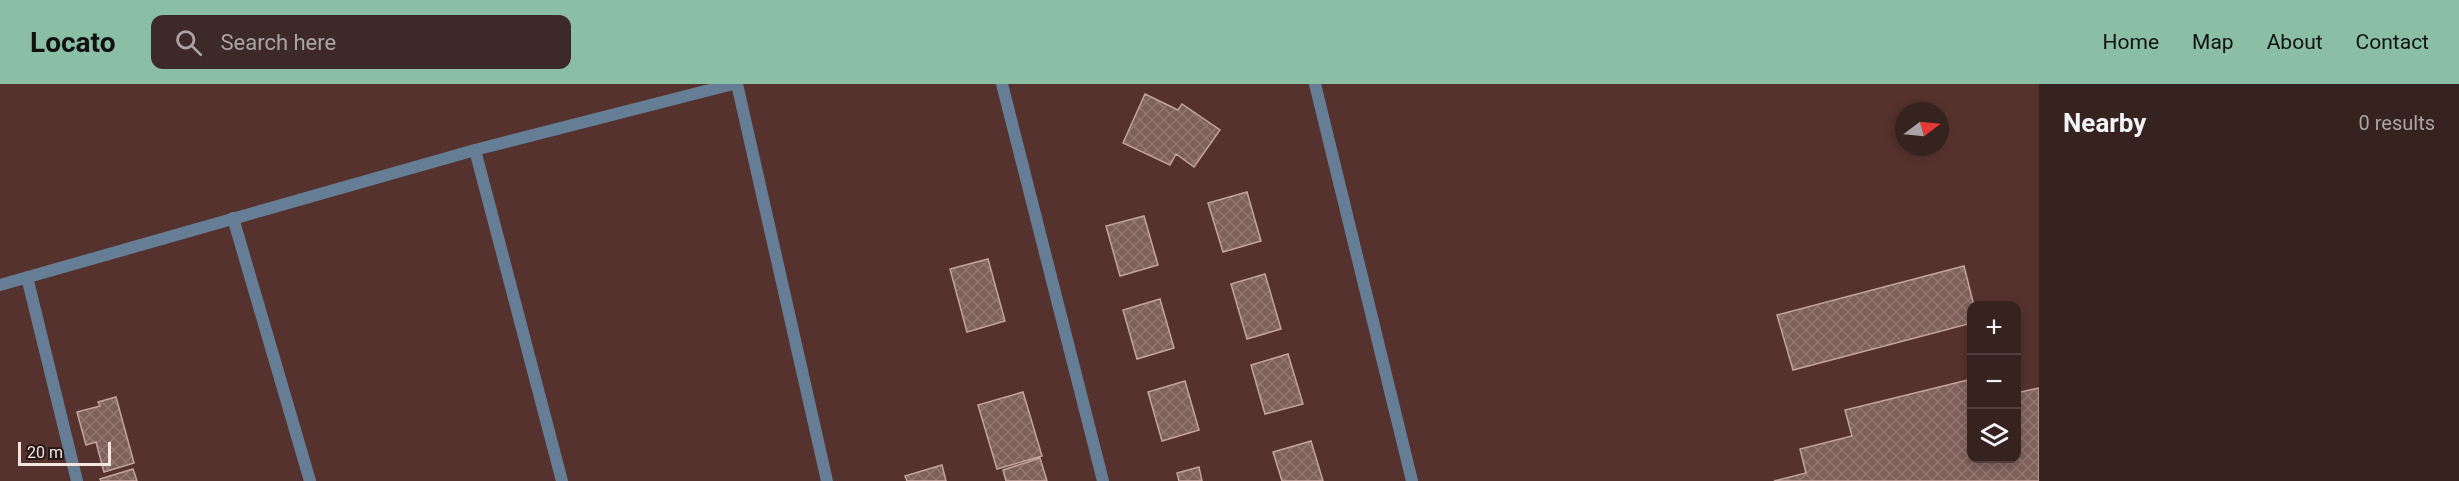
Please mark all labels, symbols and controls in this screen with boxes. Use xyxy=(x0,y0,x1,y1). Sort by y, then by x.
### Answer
search box xyxy=(151,15,571,69)
text: Locato xyxy=(30,26,115,59)
icon: search xyxy=(172,26,205,59)
text: Search here xyxy=(220,30,336,55)
text: Home xyxy=(2103,30,2159,54)
text: Map xyxy=(2192,30,2234,54)
text: About xyxy=(2267,30,2323,54)
text: Contact xyxy=(2356,30,2429,54)
north arrow xyxy=(1895,102,1949,156)
text: Nearby xyxy=(2063,108,2146,138)
text: 0 results xyxy=(2359,111,2435,135)
map controls xyxy=(1967,301,2021,463)
button: + xyxy=(1967,301,2021,355)
button: − xyxy=(1967,355,2021,409)
button: layers xyxy=(1967,409,2021,463)
scale bar xyxy=(18,439,111,466)
text: 20 m xyxy=(27,443,63,462)

